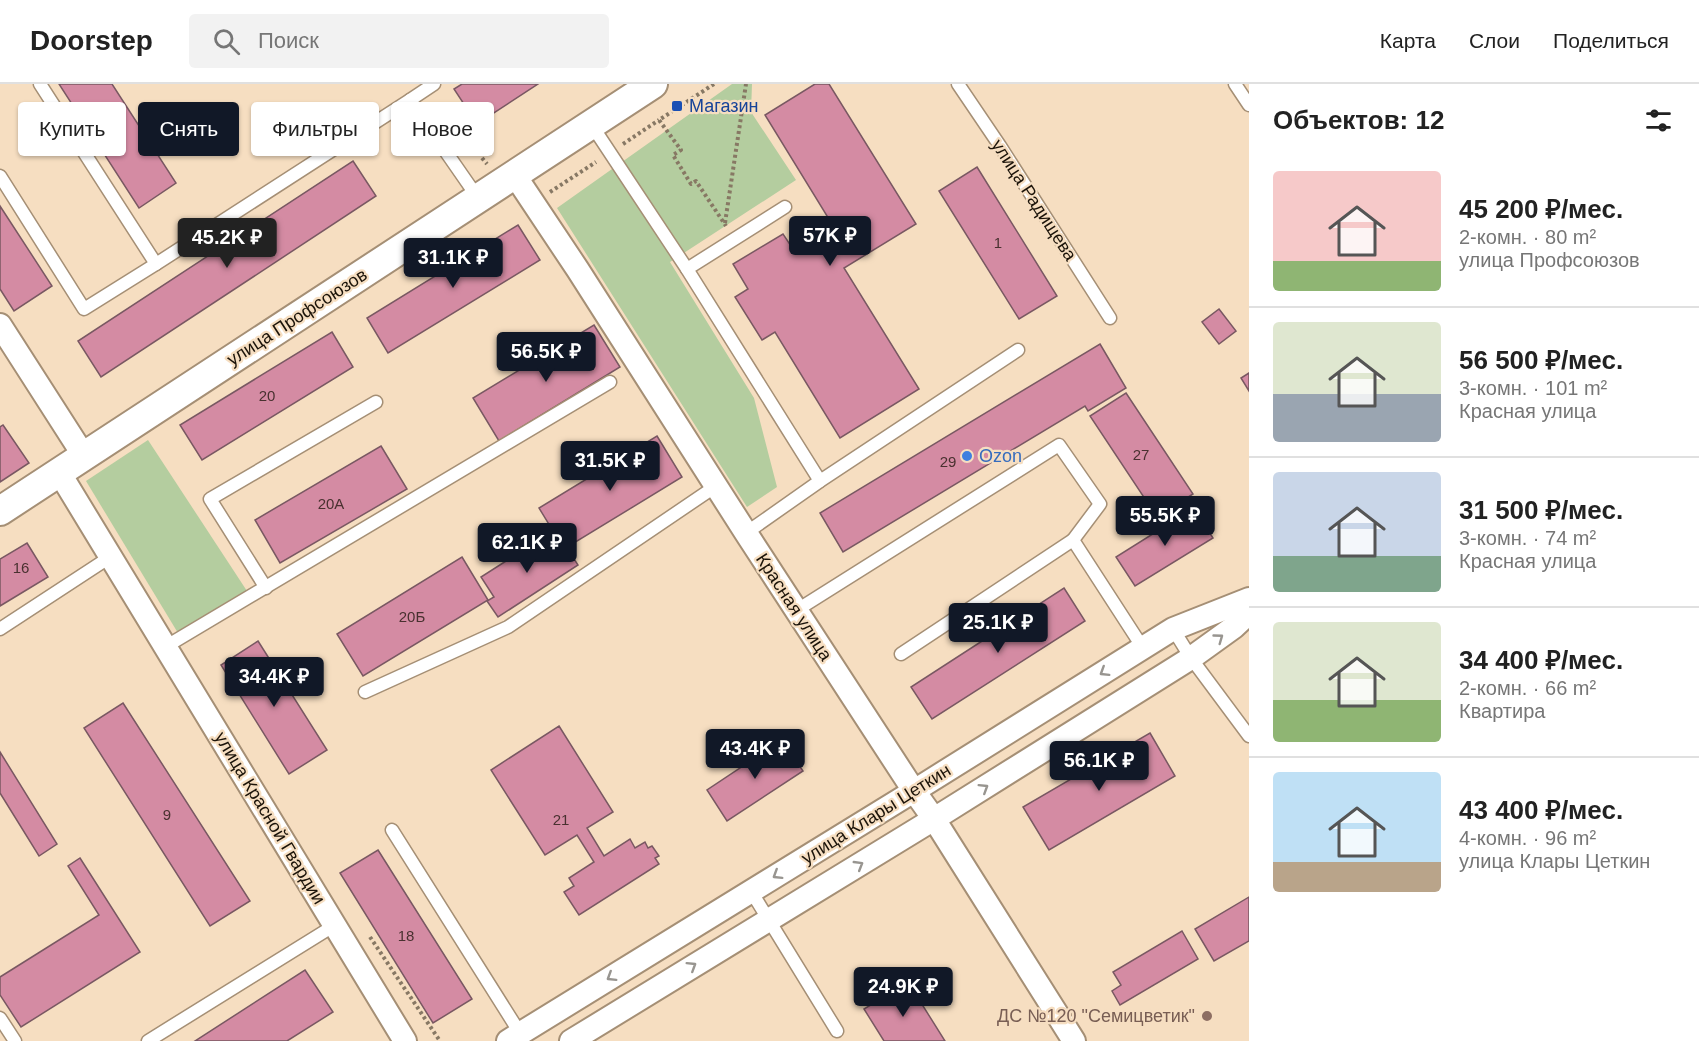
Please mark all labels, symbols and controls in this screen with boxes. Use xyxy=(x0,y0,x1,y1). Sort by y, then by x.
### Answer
search box xyxy=(189,14,609,68)
text: Doorstep xyxy=(30,25,153,56)
icon: search xyxy=(210,25,243,58)
text: Поиск xyxy=(258,28,319,53)
text: Карта xyxy=(1380,29,1436,52)
text: Слои xyxy=(1469,29,1520,52)
text: Поделиться xyxy=(1553,29,1669,52)
place label: Магазин xyxy=(689,96,758,116)
marker: Магазин xyxy=(670,99,684,113)
chip: Купить xyxy=(18,102,126,156)
chip: Снять xyxy=(138,102,239,156)
chip: Фильтры xyxy=(251,102,379,156)
chip: Новое xyxy=(391,102,494,156)
icon: filters xyxy=(1642,104,1675,137)
text: Объектов: 12 xyxy=(1273,105,1444,135)
street label: улица Радищева xyxy=(987,136,1081,265)
text: 45 200 ₽/мес. xyxy=(1459,194,1623,224)
icon: home xyxy=(1321,195,1393,267)
pin: 57K ₽ xyxy=(788,216,872,267)
pin: 45.2K ₽ xyxy=(172,218,282,269)
text: 57K ₽ xyxy=(803,224,857,246)
text: 45.2K ₽ xyxy=(192,226,262,248)
text: 2-комн. · 80 m² xyxy=(1459,226,1596,248)
house number: 1 xyxy=(994,234,1002,251)
pin: 31.1K ₽ xyxy=(398,238,508,289)
text: 31.1K ₽ xyxy=(418,246,488,268)
text: улица Профсоюзов xyxy=(1459,249,1640,271)
street label: улица Профсоюзов xyxy=(223,264,371,370)
pin: 56.5K ₽ xyxy=(491,332,601,383)
text: 56.5K ₽ xyxy=(511,340,581,362)
text: 56 500 ₽/мес. xyxy=(1459,345,1623,375)
icon: home xyxy=(1321,346,1393,418)
text: 3-комн. · 101 m² xyxy=(1459,377,1607,399)
house number: 20 xyxy=(259,387,275,404)
text: Красная улица xyxy=(1459,400,1596,422)
pin: 31.5K ₽ xyxy=(555,441,665,492)
place label: Ozon xyxy=(979,446,1022,466)
house number: 27 xyxy=(1133,446,1149,463)
text: 31.5K ₽ xyxy=(575,449,645,471)
marker: Ozon xyxy=(960,449,974,463)
house number: 29 xyxy=(940,453,956,470)
house number: 20А xyxy=(318,495,344,512)
text: 31 500 ₽/мес. xyxy=(1459,495,1623,525)
pin: 55.5K ₽ xyxy=(1110,496,1220,547)
icon: home xyxy=(1321,496,1393,568)
text: 55.5K ₽ xyxy=(1130,504,1200,526)
pin: 62.1K ₽ xyxy=(472,523,582,574)
text: 3-комн. · 74 m² xyxy=(1459,527,1596,549)
text: 62.1K ₽ xyxy=(492,531,562,553)
street label: Красная улица xyxy=(752,550,837,665)
text: Красная улица xyxy=(1459,550,1596,572)
house number: 16 xyxy=(13,559,29,576)
pin: 25.1K ₽ xyxy=(943,603,1053,654)
house number: 20Б xyxy=(399,608,425,625)
text: 25.1K ₽ xyxy=(963,611,1033,633)
one-way arrow xyxy=(1212,634,1223,645)
text: 34 400 ₽/мес. xyxy=(1459,645,1623,675)
icon: home xyxy=(1321,646,1393,718)
pin: 34.4K ₽ xyxy=(219,657,329,708)
text: 34.4K ₽ xyxy=(239,665,309,687)
one-way arrow xyxy=(1100,665,1110,677)
text: 2-комн. · 66 m² xyxy=(1459,677,1596,699)
text: Квартира xyxy=(1459,700,1545,722)
street label: улица Красной Гвардии xyxy=(211,728,329,908)
pin: 43.4K ₽ xyxy=(700,729,810,780)
text: 43.4K ₽ xyxy=(720,737,790,759)
pin: 56.1K ₽ xyxy=(1044,741,1154,792)
text: 56.1K ₽ xyxy=(1064,749,1134,771)
street label: улица Клары Цеткин xyxy=(798,760,954,868)
one-way arrow xyxy=(978,784,988,796)
text: 43 400 ₽/мес. xyxy=(1459,795,1623,825)
icon: home xyxy=(1321,796,1393,868)
house number: 9 xyxy=(163,806,171,823)
house number: 21 xyxy=(553,811,569,828)
text: 4-комн. · 96 m² xyxy=(1459,827,1596,849)
text: улица Клары Цеткин xyxy=(1459,850,1650,872)
one-way arrow xyxy=(853,860,863,872)
one-way arrow xyxy=(773,867,783,879)
house number: 18 xyxy=(398,927,414,944)
one-way arrow xyxy=(686,962,696,974)
pin: 24.9K ₽ xyxy=(848,967,958,1018)
one-way arrow xyxy=(607,970,617,982)
text: 24.9K ₽ xyxy=(868,975,938,997)
place label: ДС №120 "Семицветик" xyxy=(997,1006,1195,1026)
marker: ДС №120 "Семицветик" xyxy=(1200,1009,1214,1023)

